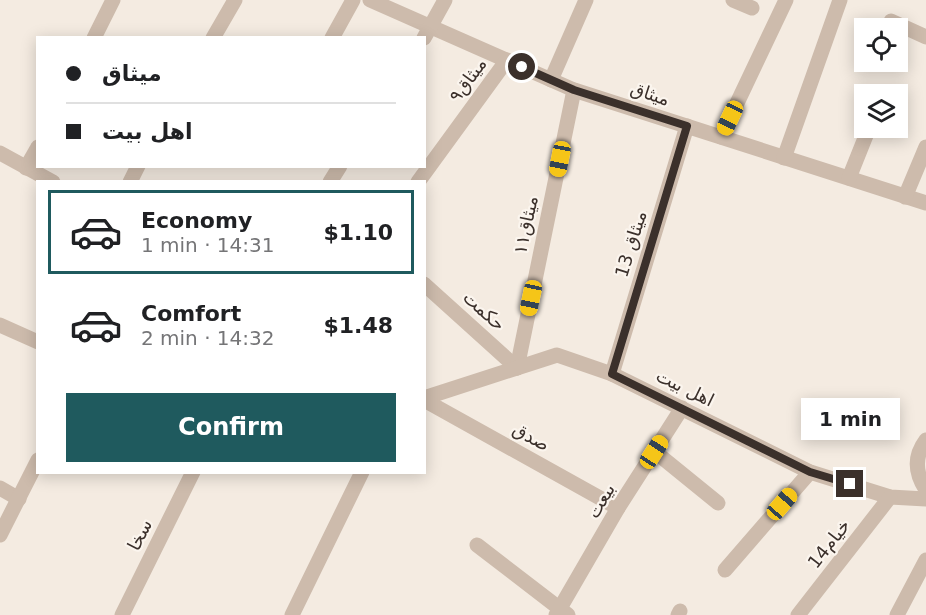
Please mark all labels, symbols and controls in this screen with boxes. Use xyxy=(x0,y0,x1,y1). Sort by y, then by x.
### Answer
map controls xyxy=(854,18,908,138)
button: locate xyxy=(854,18,908,72)
street label: میثاق۹ xyxy=(445,53,491,106)
route start xyxy=(508,53,535,80)
text: میثاق xyxy=(102,61,162,86)
street label: میثاق xyxy=(628,77,672,110)
button: layers xyxy=(854,84,908,138)
car xyxy=(714,98,746,138)
text: اهل بیت xyxy=(102,119,193,144)
car xyxy=(548,140,572,178)
street label: میثاق۱۱ xyxy=(509,194,542,256)
icon: car xyxy=(69,205,123,259)
text: Economy xyxy=(141,208,252,233)
street label: میثاق 13 xyxy=(610,208,651,280)
text: $1.10 xyxy=(323,220,393,245)
text: 1 min · 14:31 xyxy=(141,233,275,257)
car xyxy=(518,279,544,317)
street label: حکمت xyxy=(459,286,510,335)
icon: car xyxy=(69,298,123,352)
text: Comfort xyxy=(141,301,241,326)
text: $1.48 xyxy=(323,313,393,338)
text: 2 min · 14:32 xyxy=(141,326,275,350)
street label: اهل بیت xyxy=(653,365,718,411)
button: Confirm xyxy=(66,393,396,462)
callout: 1 min xyxy=(800,397,900,439)
text: 1 min xyxy=(819,407,882,431)
street label: صدق xyxy=(509,418,553,455)
car xyxy=(637,432,671,472)
route end xyxy=(836,470,863,497)
street label: بیعت xyxy=(582,480,619,522)
car xyxy=(763,485,801,523)
street label: 14خیام xyxy=(803,515,854,572)
street label: سخا xyxy=(123,516,156,554)

